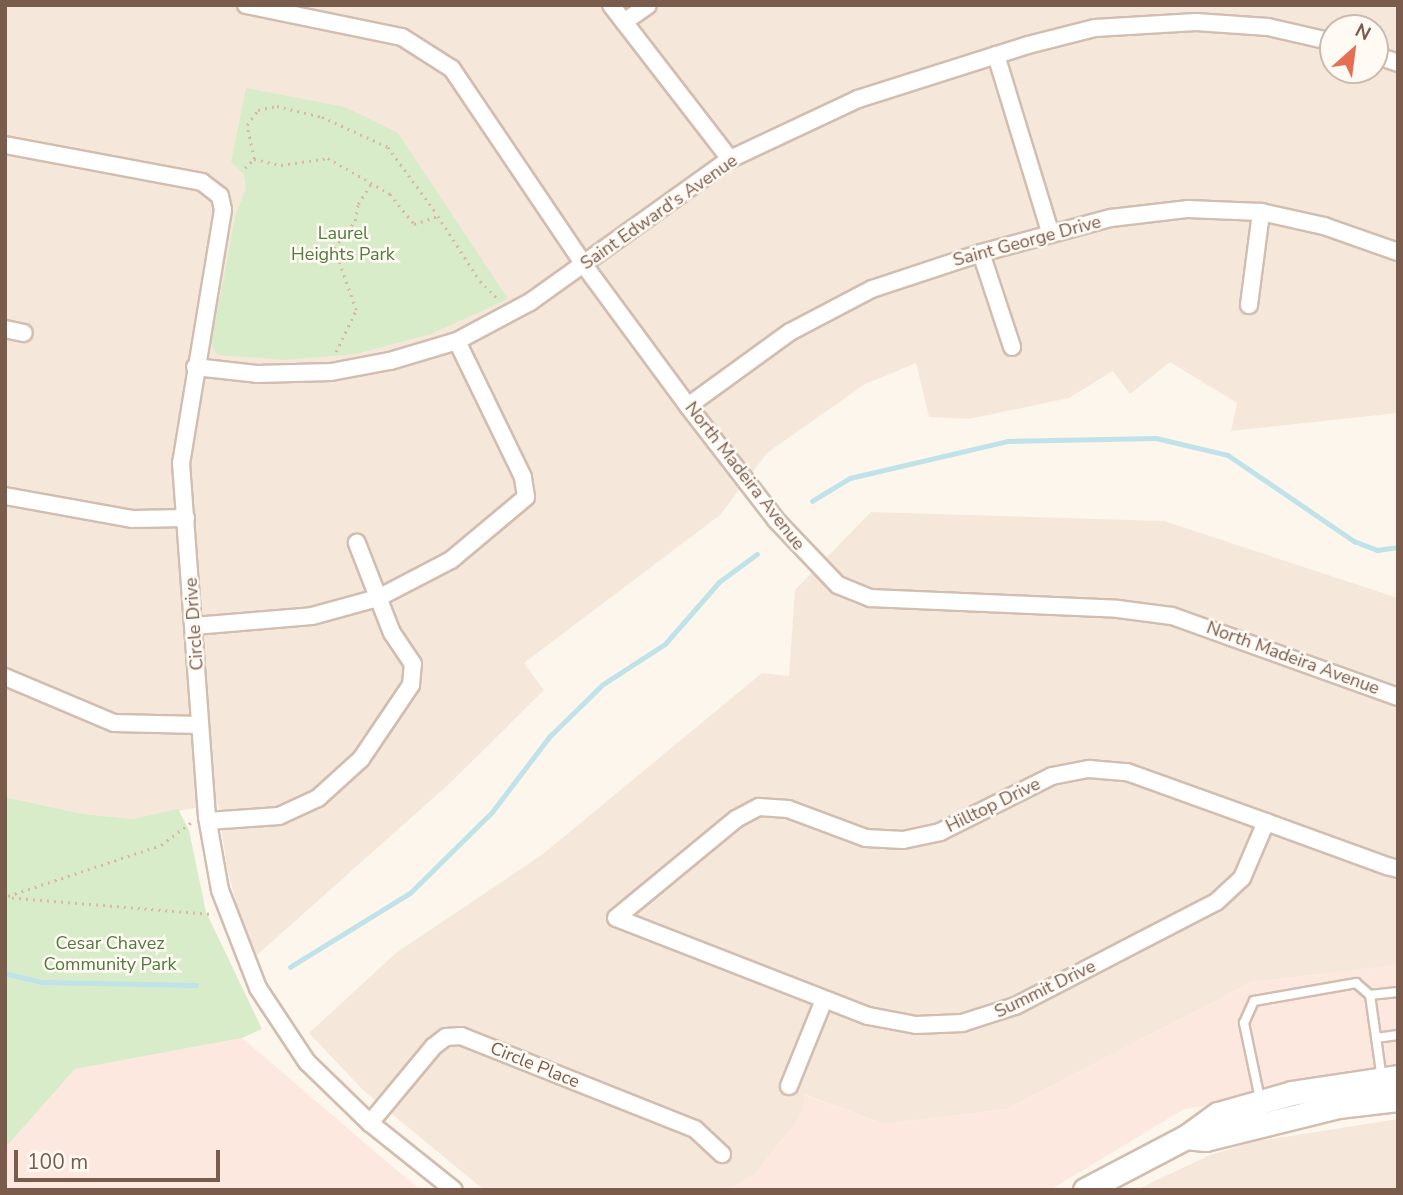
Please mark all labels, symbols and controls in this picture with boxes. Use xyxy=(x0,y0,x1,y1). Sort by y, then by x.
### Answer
north arrow xyxy=(1319,14,1389,84)
text: N xyxy=(1351,17,1375,47)
street label: Saint Edward's Avenue xyxy=(576,150,742,274)
street label: Saint George Drive xyxy=(951,211,1103,271)
park label: Laurel Heights Park xyxy=(291,223,395,266)
street label: North Madeira Avenue xyxy=(680,398,810,554)
street label: Circle Drive xyxy=(180,577,208,671)
street label: North Madeira Avenue xyxy=(1204,617,1382,699)
street label: Hilltop Drive xyxy=(942,773,1044,837)
park label: Cesar Chavez Community Park xyxy=(43,933,177,976)
street label: Summit Drive xyxy=(991,955,1099,1023)
street label: Circle Place xyxy=(487,1037,583,1093)
scale bar xyxy=(18,1136,224,1180)
text: 100 m xyxy=(27,1148,88,1176)

